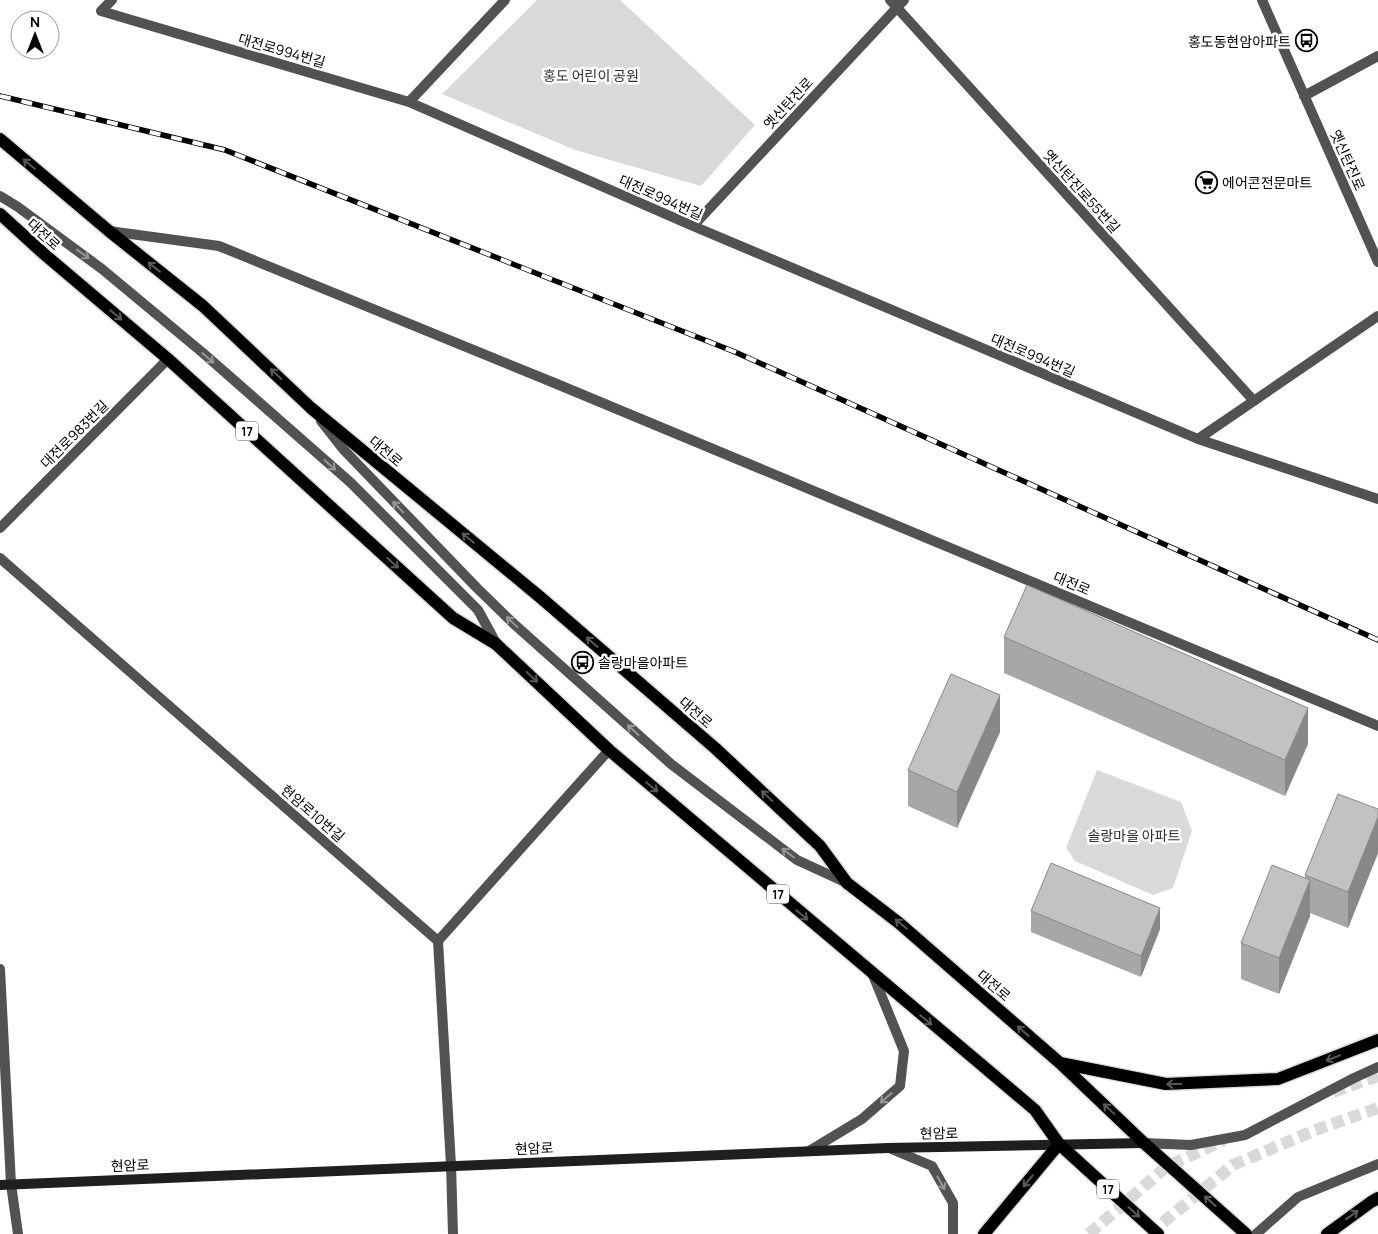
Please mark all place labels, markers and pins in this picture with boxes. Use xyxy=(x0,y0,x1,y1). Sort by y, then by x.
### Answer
bus stop icon: 홍도동현암아파트 xyxy=(1295,29,1319,53)
place label: 홍도동현암아파트 xyxy=(1188,32,1291,51)
supermarket icon: 에어콘전문마트 xyxy=(1194,170,1218,194)
place label: 에어콘전문마트 xyxy=(1222,173,1312,192)
bus stop icon: 솔랑마을아파트 xyxy=(570,650,594,674)
place label: 솔랑마을아파트 xyxy=(598,653,688,672)

